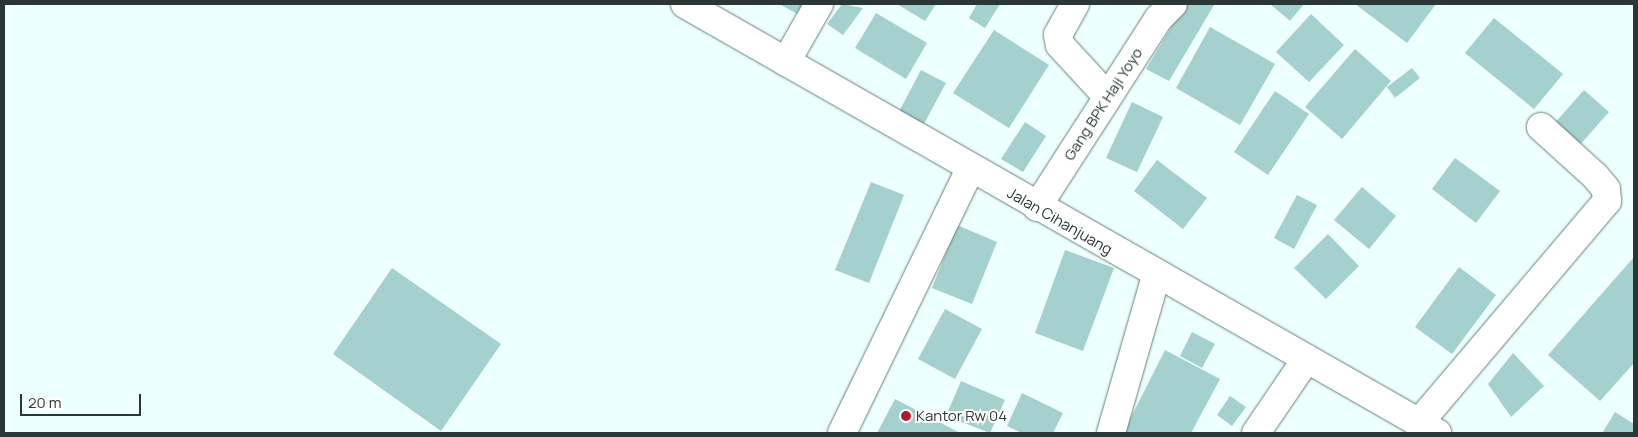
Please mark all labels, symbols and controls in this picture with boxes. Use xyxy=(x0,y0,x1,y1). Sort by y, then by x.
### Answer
street label: Gang BPK Haji Yoyo xyxy=(1060,44,1146,164)
street label: Jalan Cihanjuang xyxy=(1004,184,1116,258)
scale bar xyxy=(22,384,144,416)
text: 20 m xyxy=(28,392,61,413)
place label: Kantor Rw 04 xyxy=(916,407,1007,425)
marker: Kantor Rw 04 xyxy=(900,410,912,422)

